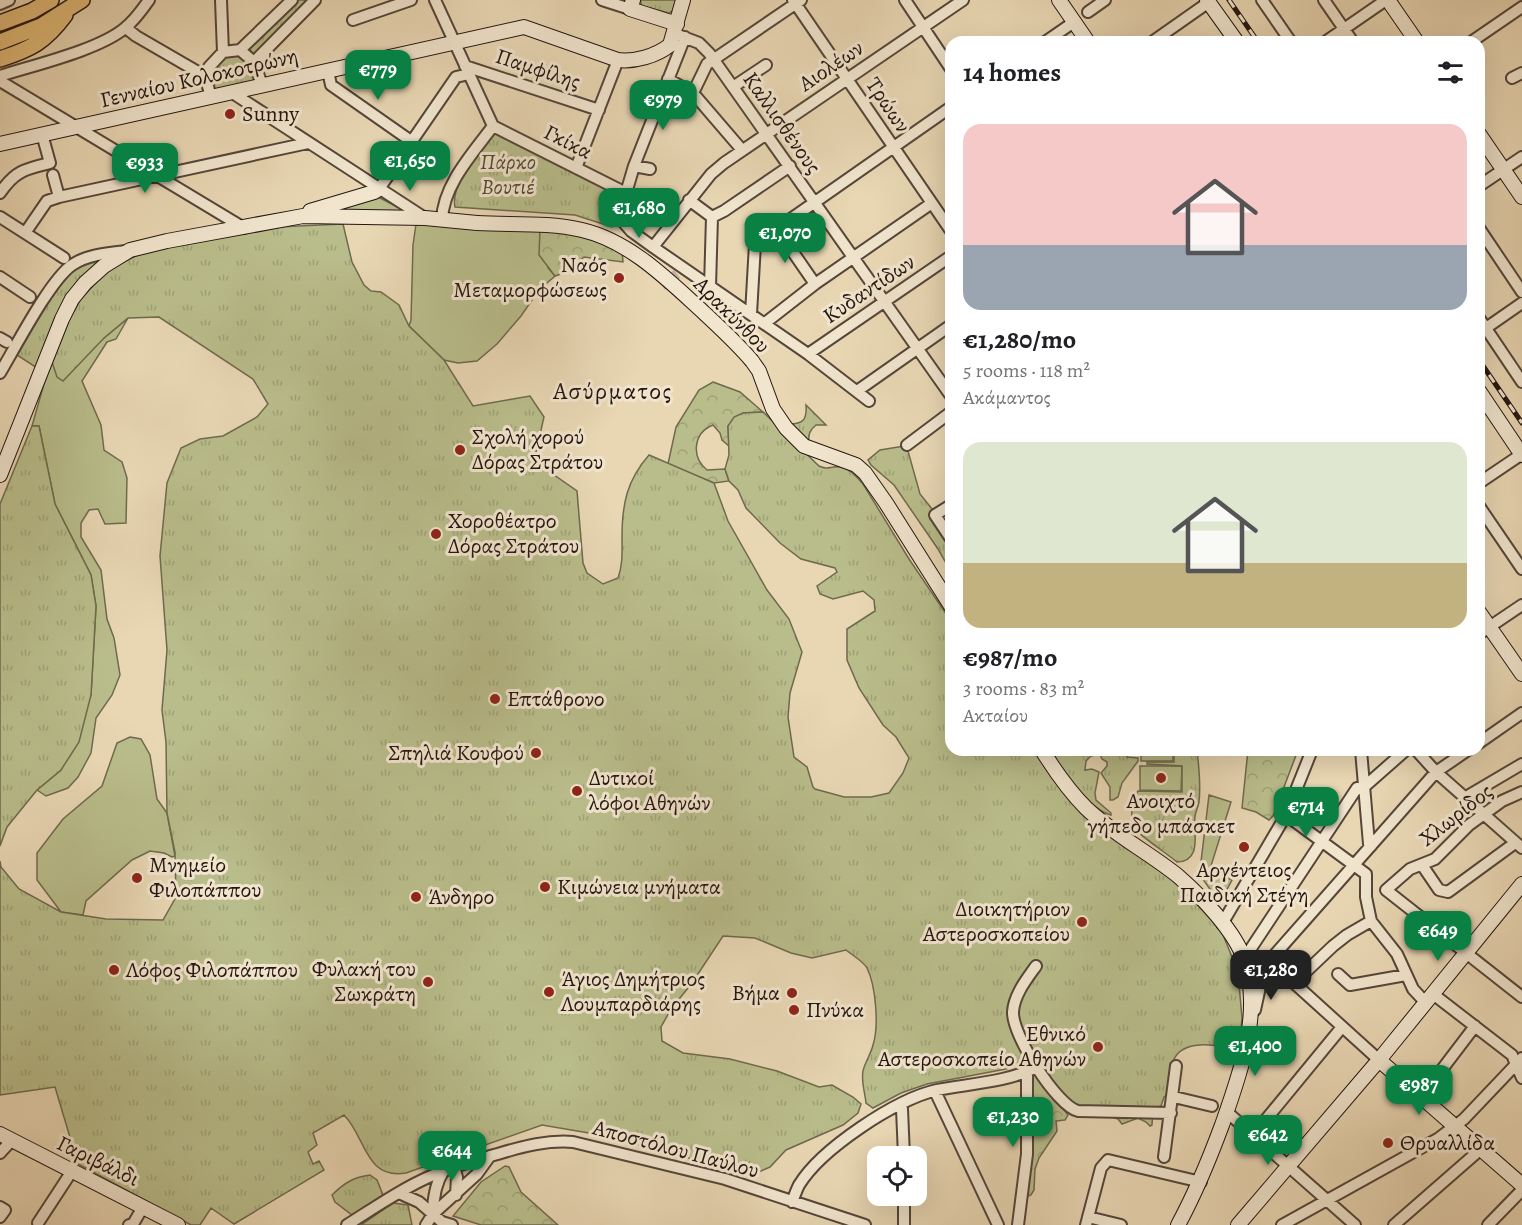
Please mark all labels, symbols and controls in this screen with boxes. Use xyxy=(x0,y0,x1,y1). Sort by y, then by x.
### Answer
street label: Αιολέων xyxy=(792,33,869,99)
street label: Γενναίου Κολοκοτρώνη xyxy=(97,41,301,115)
street label: Παμφίλης xyxy=(492,41,584,97)
pin: €779 xyxy=(342,50,414,101)
text: 14 homes xyxy=(963,55,1061,90)
text: €779 xyxy=(359,56,397,83)
icon: filters xyxy=(1434,56,1467,89)
street label: Καλλισθένους xyxy=(736,66,828,180)
street label: Τρώων xyxy=(859,71,917,139)
pin: €979 xyxy=(627,80,699,131)
text: €979 xyxy=(644,86,682,113)
place label: Sunny xyxy=(242,99,299,129)
marker: Sunny xyxy=(223,107,237,121)
street label: Γκίκα xyxy=(539,117,597,167)
pin: €1,650 xyxy=(361,141,459,192)
pin: €933 xyxy=(109,143,181,194)
text: €1,650 xyxy=(384,147,436,174)
park label: Πάρκο Βουτιέ xyxy=(480,147,536,202)
text: €933 xyxy=(126,149,164,176)
icon: home xyxy=(1161,163,1269,271)
pin: €1,680 xyxy=(590,188,688,239)
text: €1,680 xyxy=(612,194,666,221)
pin: €1,070 xyxy=(736,213,834,264)
text: €1,070 xyxy=(759,219,811,246)
street label: Κυδαντίδων xyxy=(817,247,921,331)
place label: Ναός Μεταμορφώσεως xyxy=(453,250,607,305)
street label: Αρακύνθου xyxy=(686,269,777,360)
marker: Ναός Μεταμορφώσεως xyxy=(612,271,626,285)
text: €1,280/mo xyxy=(963,322,1076,357)
text: 5 rooms · 118 m² xyxy=(963,357,1090,384)
district label: Ασύρματος xyxy=(552,375,673,407)
text: Ακάμαντος xyxy=(963,384,1051,411)
place label: Σχολή χορού Δόρας Στράτου xyxy=(472,422,603,477)
marker: Σχολή χορού Δόρας Στράτου xyxy=(453,443,467,457)
icon: home xyxy=(1161,481,1269,589)
place label: Χοροθέατρο Δόρας Στράτου xyxy=(448,506,579,561)
marker: Χοροθέατρο Δόρας Στράτου xyxy=(429,527,443,541)
text: €987/mo xyxy=(963,640,1057,675)
text: 3 rooms · 83 m² xyxy=(963,675,1084,702)
place label: Επτάθρονο xyxy=(507,684,604,714)
marker: Επτάθρονο xyxy=(488,692,502,706)
text: Ακταίου xyxy=(963,702,1028,729)
place label: Σπηλιά Κουφού xyxy=(388,738,524,768)
marker: Σπηλιά Κουφού xyxy=(529,746,543,760)
place label: Δυτικοί λόφοι Αθηνών xyxy=(588,763,711,818)
marker: Ανοιχτό γήπεδο μπάσκετ xyxy=(1154,771,1168,785)
street label: Χλωρίδος xyxy=(1413,777,1499,853)
marker: Δυτικοί λόφοι Αθηνών xyxy=(570,784,584,798)
place label: Ανοιχτό γήπεδο μπάσκετ xyxy=(1087,786,1235,841)
pin: €714 xyxy=(1270,787,1342,838)
text: €714 xyxy=(1288,793,1324,820)
marker: Αργέντειος Παιδική Στέγη xyxy=(1237,840,1251,854)
place label: Μνημείο Φιλοπάππου xyxy=(149,850,262,905)
place label: Αργέντειος Παιδική Στέγη xyxy=(1179,855,1309,910)
marker: Μνημείο Φιλοπάππου xyxy=(130,871,144,885)
place label: Κιμώνεια μνήματα xyxy=(557,872,721,902)
marker: Κιμώνεια μνήματα xyxy=(538,880,552,894)
place label: Άνδηρο xyxy=(428,882,494,912)
marker: Άνδηρο xyxy=(409,890,423,904)
place label: Διοικητήριον Αστεροσκοπείου xyxy=(922,894,1070,949)
pin: €649 xyxy=(1402,911,1474,962)
marker: Διοικητήριον Αστεροσκοπείου xyxy=(1075,915,1089,929)
text: €649 xyxy=(1418,917,1458,944)
pin: €1,280 xyxy=(1222,950,1320,1001)
place label: Φυλακή του Σωκράτη xyxy=(312,954,416,1009)
place label: Λόφος Φιλοπάππου xyxy=(125,955,298,985)
text: €1,280 xyxy=(1244,956,1298,983)
marker: Λόφος Φιλοπάππου xyxy=(107,963,121,977)
place label: Άγιος Δημήτριος Λουμπαρδιάρης xyxy=(560,964,705,1019)
marker: Φυλακή του Σωκράτη xyxy=(421,975,435,989)
place label: Βήμα xyxy=(732,978,780,1008)
marker: Άγιος Δημήτριος Λουμπαρδιάρης xyxy=(542,985,556,999)
marker: Βήμα xyxy=(785,986,799,1000)
place label: Πνύκα xyxy=(806,995,864,1025)
marker: Πνύκα xyxy=(787,1003,801,1017)
place label: Εθνικό Αστεροσκοπείο Αθηνών xyxy=(877,1019,1086,1074)
pin: €1,400 xyxy=(1206,1026,1304,1077)
text: €1,400 xyxy=(1228,1032,1282,1059)
marker: Εθνικό Αστεροσκοπείο Αθηνών xyxy=(1091,1040,1105,1054)
pin: €987 xyxy=(1383,1065,1455,1116)
text: €987 xyxy=(1400,1071,1438,1098)
pin: €1,230 xyxy=(964,1097,1062,1148)
text: €1,230 xyxy=(987,1103,1039,1130)
street label: Αποστόλου Παύλου xyxy=(589,1112,762,1186)
pin: €642 xyxy=(1232,1115,1304,1166)
text: €642 xyxy=(1248,1121,1288,1148)
street label: Γαριβάλδι xyxy=(52,1128,144,1194)
place label: Θρυαλλίδα xyxy=(1400,1128,1495,1158)
pin: €644 xyxy=(416,1131,488,1182)
marker: Θρυαλλίδα xyxy=(1381,1136,1395,1150)
text: €644 xyxy=(432,1137,472,1164)
map controls xyxy=(867,1146,927,1206)
button: locate xyxy=(867,1146,927,1206)

